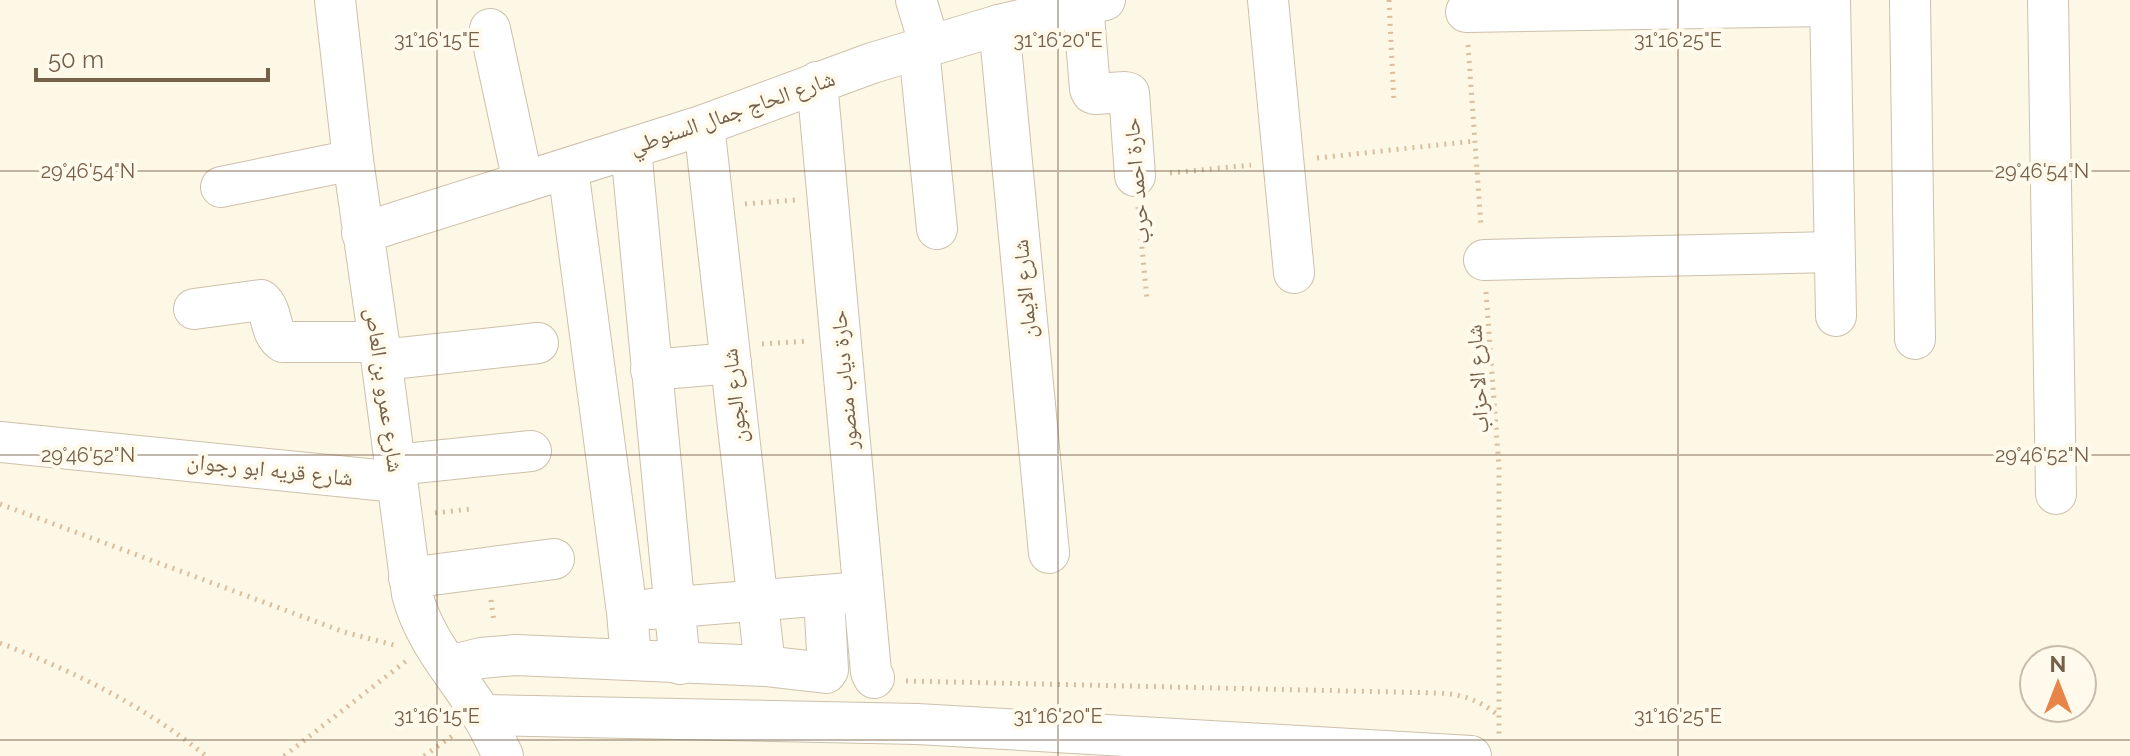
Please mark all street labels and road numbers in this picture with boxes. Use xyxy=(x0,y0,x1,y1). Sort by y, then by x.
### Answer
street label: شارع الحاج جمال السنوطي xyxy=(626,65,840,164)
street label: حارة احمد حرب xyxy=(1118,117,1154,245)
street label: شارع الايمان xyxy=(1007,238,1042,340)
street label: شارع عمرو بن العاص xyxy=(360,306,409,474)
street label: حارة دياب منصور xyxy=(825,309,863,452)
street label: شارع الاحزاب xyxy=(1460,324,1495,434)
street label: شارع الجون xyxy=(716,347,753,445)
street label: شارع قريه ابو رجوان xyxy=(186,447,354,492)

